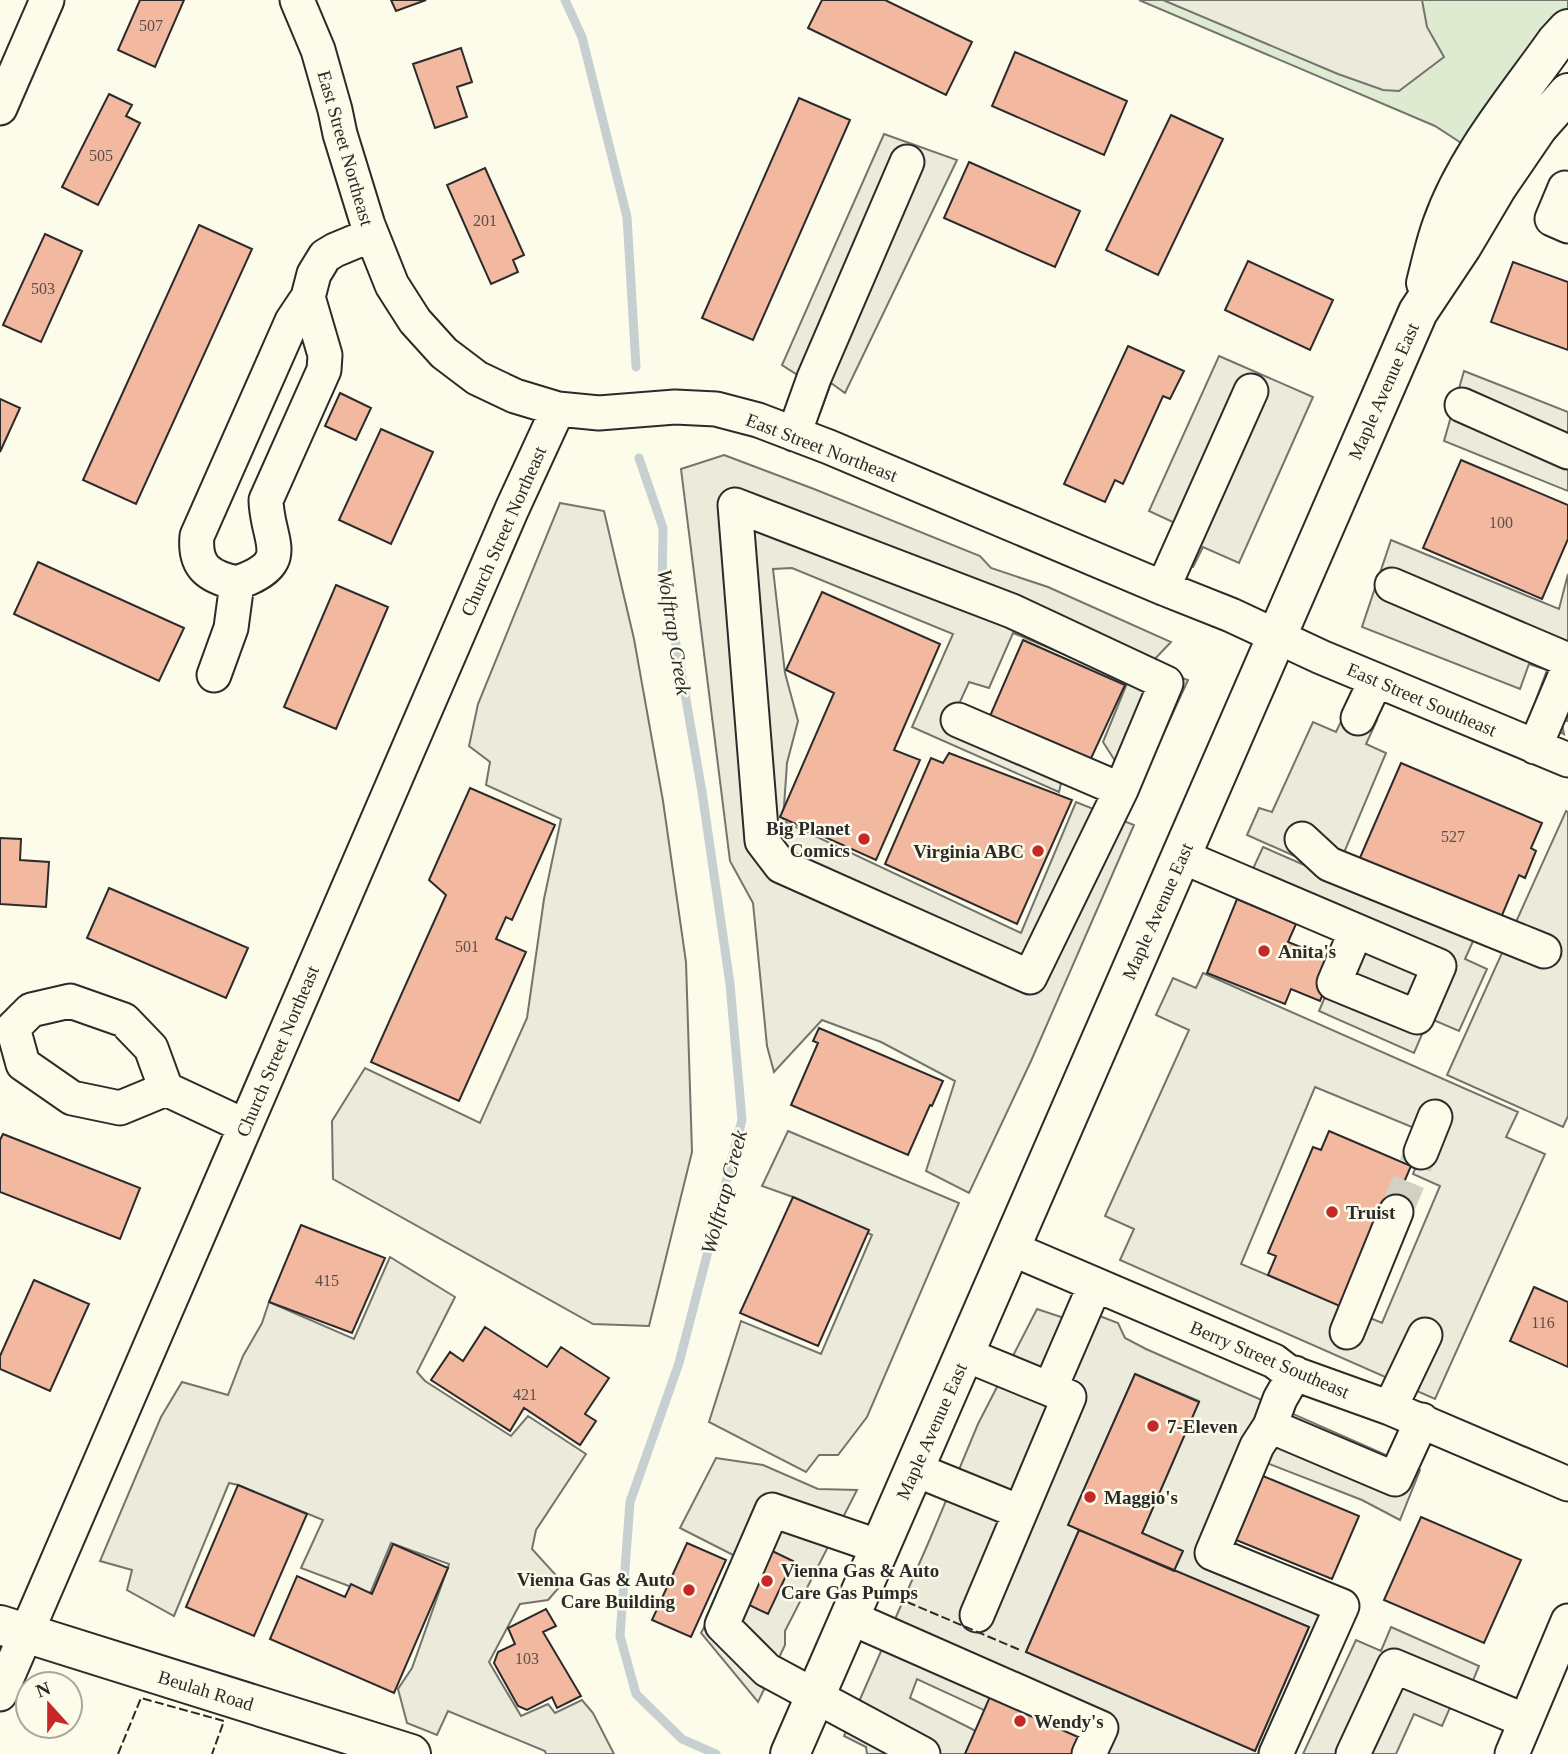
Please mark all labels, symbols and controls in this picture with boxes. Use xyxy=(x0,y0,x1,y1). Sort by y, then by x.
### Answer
house number: 507 xyxy=(139,17,163,34)
street label: East Street Northeast xyxy=(313,68,378,229)
house number: 505 xyxy=(89,147,113,164)
house number: 201 xyxy=(473,212,497,229)
house number: 503 xyxy=(31,280,55,297)
street label: Maple Avenue East xyxy=(1344,319,1423,463)
street label: East Street Northeast xyxy=(743,409,901,486)
street label: Church Street Northeast xyxy=(457,442,551,619)
house number: 100 xyxy=(1489,514,1513,531)
water label: Wolftrap Creek xyxy=(652,567,696,697)
street label: East Street Southeast xyxy=(1344,658,1500,741)
place label: Big Planet Comics xyxy=(766,818,851,861)
house number: 527 xyxy=(1441,828,1465,845)
marker: Big Planet Comics xyxy=(856,831,872,847)
street label: Maple Avenue East xyxy=(1118,839,1197,983)
place label: Virginia ABC xyxy=(913,841,1024,862)
marker: Virginia ABC xyxy=(1030,843,1046,859)
house number: 501 xyxy=(455,938,479,955)
place label: Anita's xyxy=(1278,941,1336,962)
marker: Anita's xyxy=(1256,943,1272,959)
street label: Church Street Northeast xyxy=(232,962,323,1140)
water label: Wolftrap Creek xyxy=(696,1127,752,1257)
place label: Truist xyxy=(1346,1202,1396,1223)
marker: Truist xyxy=(1324,1204,1340,1220)
house number: 415 xyxy=(315,1272,339,1289)
house number: 116 xyxy=(1531,1314,1555,1331)
street label: Berry Street Southeast xyxy=(1187,1316,1353,1403)
street label: Maple Avenue East xyxy=(892,1359,971,1503)
house number: 421 xyxy=(513,1386,537,1403)
place label: 7-Eleven xyxy=(1167,1416,1238,1437)
marker: 7-Eleven xyxy=(1145,1418,1161,1434)
place label: Maggio's xyxy=(1104,1487,1178,1508)
marker: Maggio's xyxy=(1082,1489,1098,1505)
place label: Vienna Gas & Auto Care Gas Pumps xyxy=(781,1560,939,1603)
place label: Vienna Gas & Auto Care Building xyxy=(517,1569,675,1612)
marker: Vienna Gas & Auto Care Gas Pumps xyxy=(759,1573,775,1589)
marker: Vienna Gas & Auto Care Building xyxy=(681,1582,697,1598)
house number: 103 xyxy=(515,1650,539,1667)
street label: Beulah Road xyxy=(156,1666,257,1715)
north arrow xyxy=(14,1670,84,1740)
text: N xyxy=(33,1677,54,1702)
place label: Wendy's xyxy=(1034,1711,1104,1732)
marker: Wendy's xyxy=(1012,1713,1028,1729)

